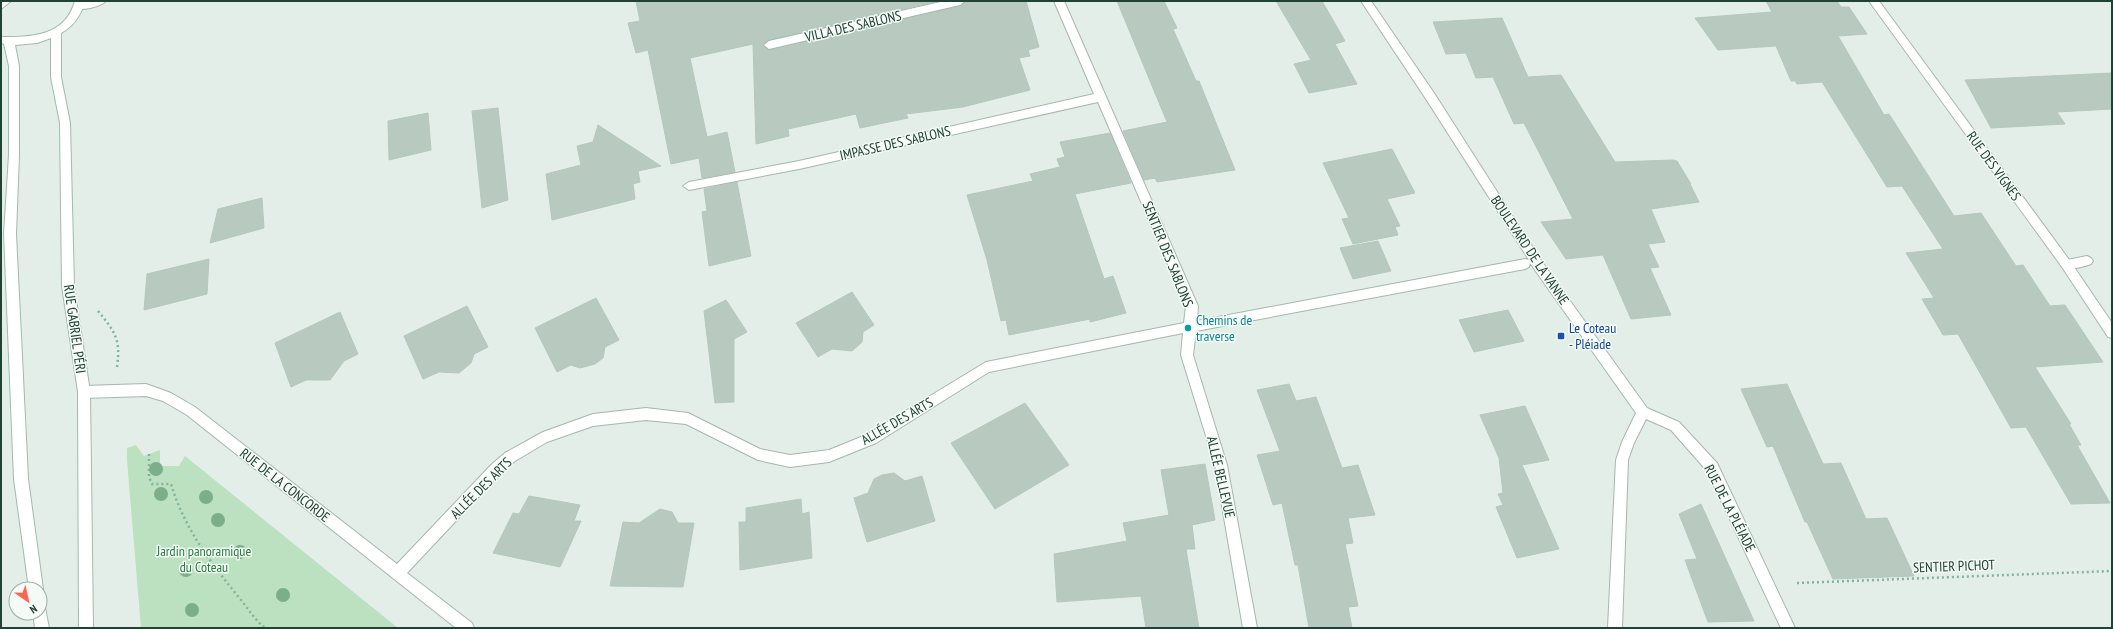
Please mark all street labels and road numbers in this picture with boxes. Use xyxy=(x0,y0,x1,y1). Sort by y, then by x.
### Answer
street label: VILLA DES SABLONS xyxy=(802,6,903,46)
street label: IMPASSE DES SABLONS xyxy=(838,122,952,164)
street label: RUE DES VIGNES xyxy=(1963,128,2025,204)
street label: BOULEVARD DE LA VANNE xyxy=(1487,192,1573,308)
street label: SENTIER DES SABLONS xyxy=(1139,198,1197,310)
street label: RUE GABRIEL PÉRI xyxy=(60,283,90,375)
street label: ALLÉE DES ARTS xyxy=(858,393,936,449)
street label: ALLÉE BELLEVUE xyxy=(1203,434,1239,520)
street label: RUE DE LA CONCORDE xyxy=(236,444,334,526)
street label: ALLÉE DES ARTS xyxy=(446,453,516,523)
street label: RUE DE LA PLÉIADE xyxy=(1700,461,1760,555)
street label: SENTIER PICHOT xyxy=(1913,556,1996,576)

